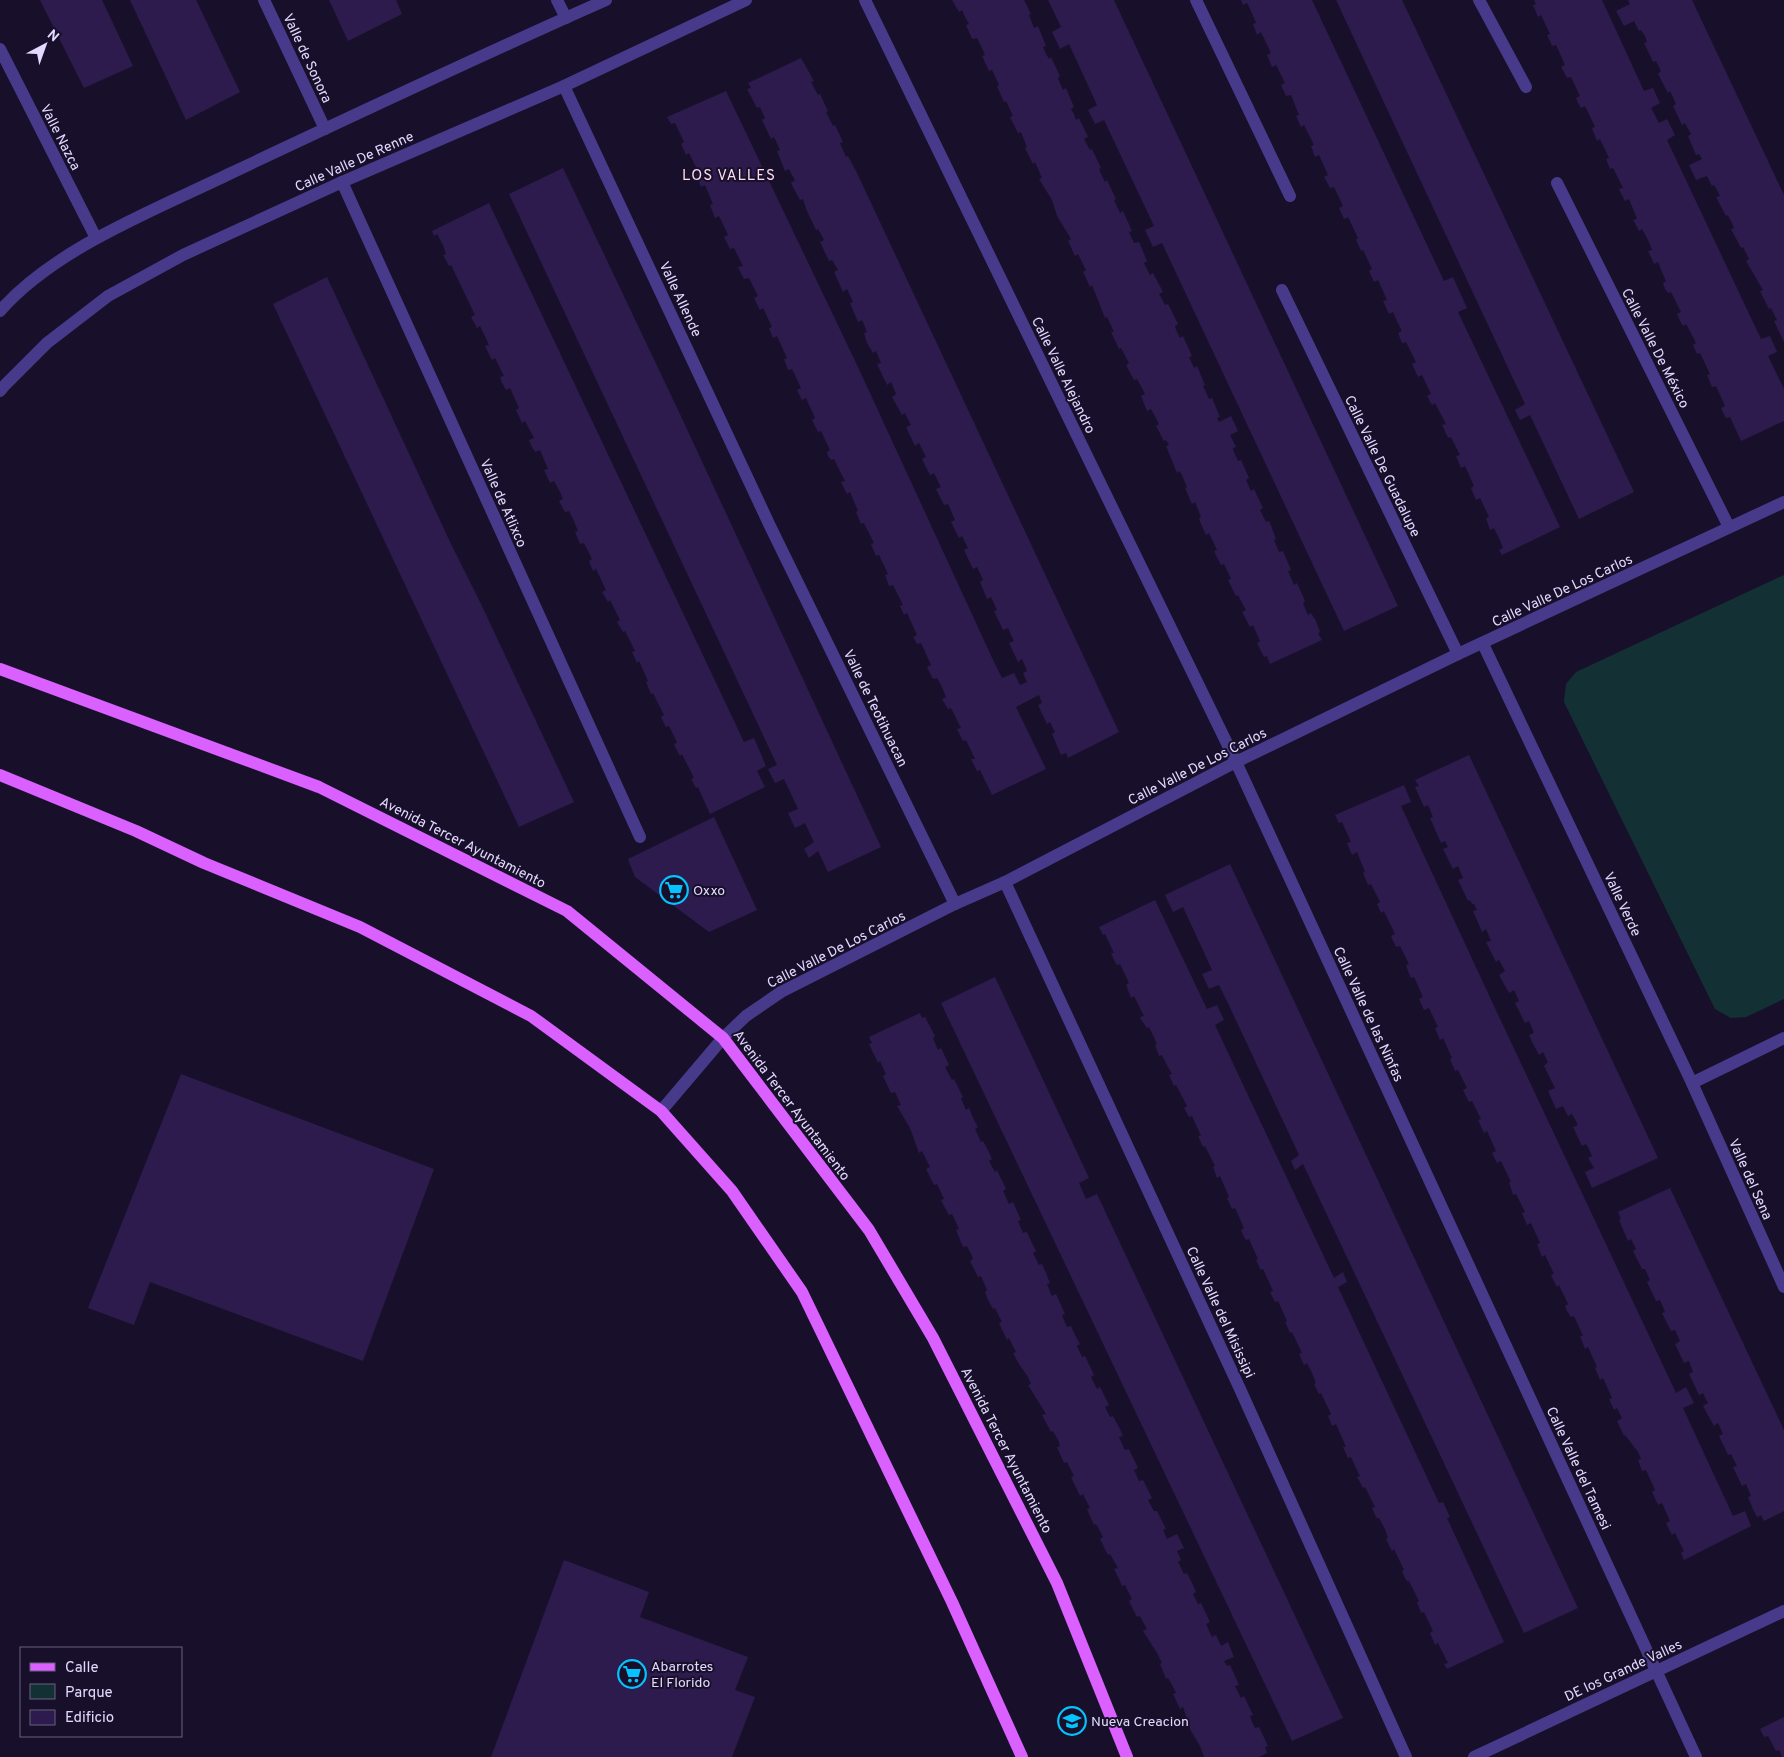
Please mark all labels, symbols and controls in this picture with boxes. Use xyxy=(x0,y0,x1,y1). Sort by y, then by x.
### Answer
street label: Valle de Sonora xyxy=(279,11,335,106)
north arrow xyxy=(20,20,70,70)
text: N xyxy=(43,27,62,46)
street label: Valle Nazca xyxy=(36,102,84,173)
street label: Calle Valle De Renne xyxy=(293,129,417,196)
district label: LOS VALLES xyxy=(682,167,776,186)
street label: Valle Allende xyxy=(655,259,704,340)
street label: Calle Valle De México xyxy=(1617,286,1692,412)
street label: Calle Valle Alejandro xyxy=(1027,314,1098,437)
street label: Calle Valle De Guadalupe xyxy=(1340,393,1423,540)
street label: Valle de Atlixco xyxy=(476,457,530,551)
street label: Calle Valle De Los Carlos xyxy=(1490,551,1636,631)
street label: Valle de Teotihuacan xyxy=(839,647,910,770)
street label: Calle Valle De Los Carlos xyxy=(1126,725,1270,810)
street label: Avenida Tercer Ayuntamiento xyxy=(377,794,548,893)
street label: Valle Verde xyxy=(1599,870,1644,940)
supermarket icon: Oxxo xyxy=(659,875,689,905)
place label: Oxxo xyxy=(693,883,725,900)
street label: Calle Valle De Los Carlos xyxy=(765,908,909,993)
street label: Calle Valle de las Ninfas xyxy=(1329,944,1406,1085)
street label: Avenida Tercer Ayuntamiento xyxy=(729,1027,853,1185)
street label: Valle del Sena xyxy=(1724,1136,1775,1223)
street label: Calle Valle del Misissipi xyxy=(1182,1244,1258,1381)
street label: Avenida Tercer Ayuntamiento xyxy=(956,1365,1055,1537)
street label: Calle Valle del Tamesi xyxy=(1542,1404,1614,1533)
street label: DE los Grande Valles xyxy=(1562,1637,1685,1706)
legend xyxy=(20,1647,182,1737)
text: Calle xyxy=(65,1659,99,1678)
supermarket icon: Abarrotes El Florido xyxy=(617,1659,647,1689)
place label: Abarrotes El Florido xyxy=(651,1659,713,1692)
text: Parque xyxy=(65,1684,113,1703)
school or university icon: Nueva Creacion xyxy=(1057,1706,1087,1736)
text: Edificio xyxy=(65,1709,114,1728)
place label: Nueva Creacion xyxy=(1091,1714,1189,1731)

